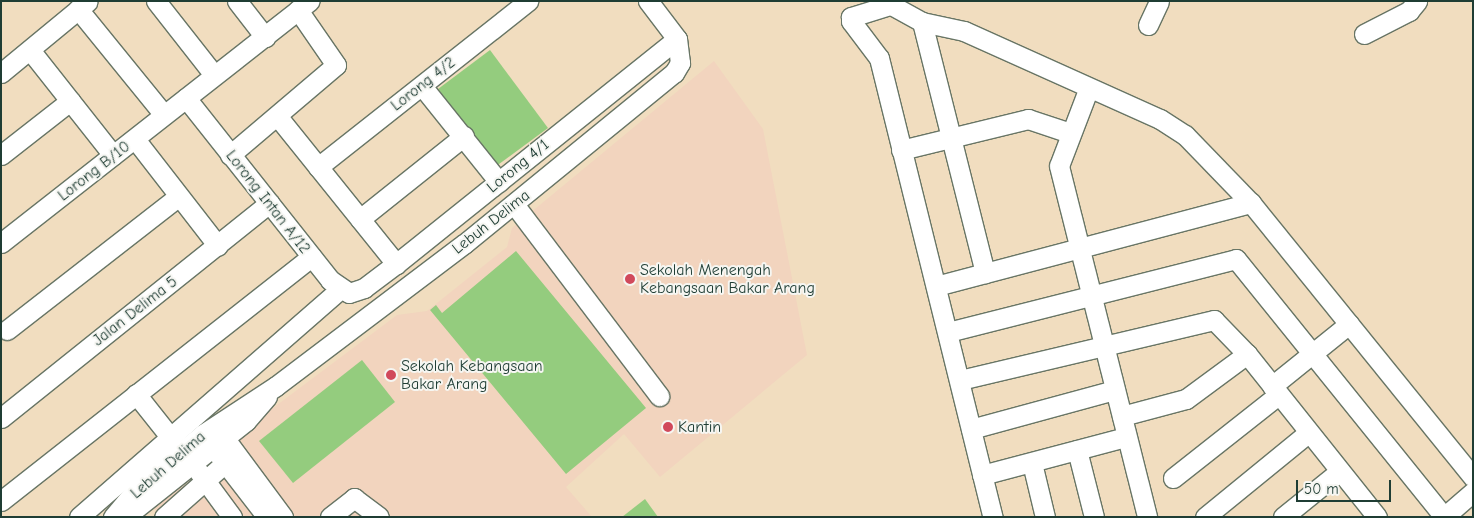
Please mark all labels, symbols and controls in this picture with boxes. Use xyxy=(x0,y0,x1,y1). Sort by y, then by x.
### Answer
street label: Lorong 4/2 xyxy=(387,53,459,115)
street label: Lorong 4/1 xyxy=(483,135,553,197)
street label: Lorong B/10 xyxy=(54,137,134,205)
street label: Lorong Intan A/12 xyxy=(222,146,314,258)
street label: Lebuh Delima xyxy=(448,186,534,258)
place label: Sekolah Menengah Kebangsaan Bakar Arang xyxy=(640,260,815,298)
street label: Jalan Delima 5 xyxy=(89,272,181,350)
marker: Sekolah Menengah Kebangsaan Bakar Arang xyxy=(624,273,636,285)
place label: Sekolah Kebangsaan Bakar Arang xyxy=(401,356,542,394)
marker: Sekolah Kebangsaan Bakar Arang xyxy=(385,369,397,381)
place label: Kantin xyxy=(678,417,721,437)
marker: Kantin xyxy=(662,421,674,433)
street label: Lebuh Delima xyxy=(127,427,209,503)
scale bar xyxy=(1299,470,1394,502)
text: 50 m xyxy=(1304,480,1339,498)

